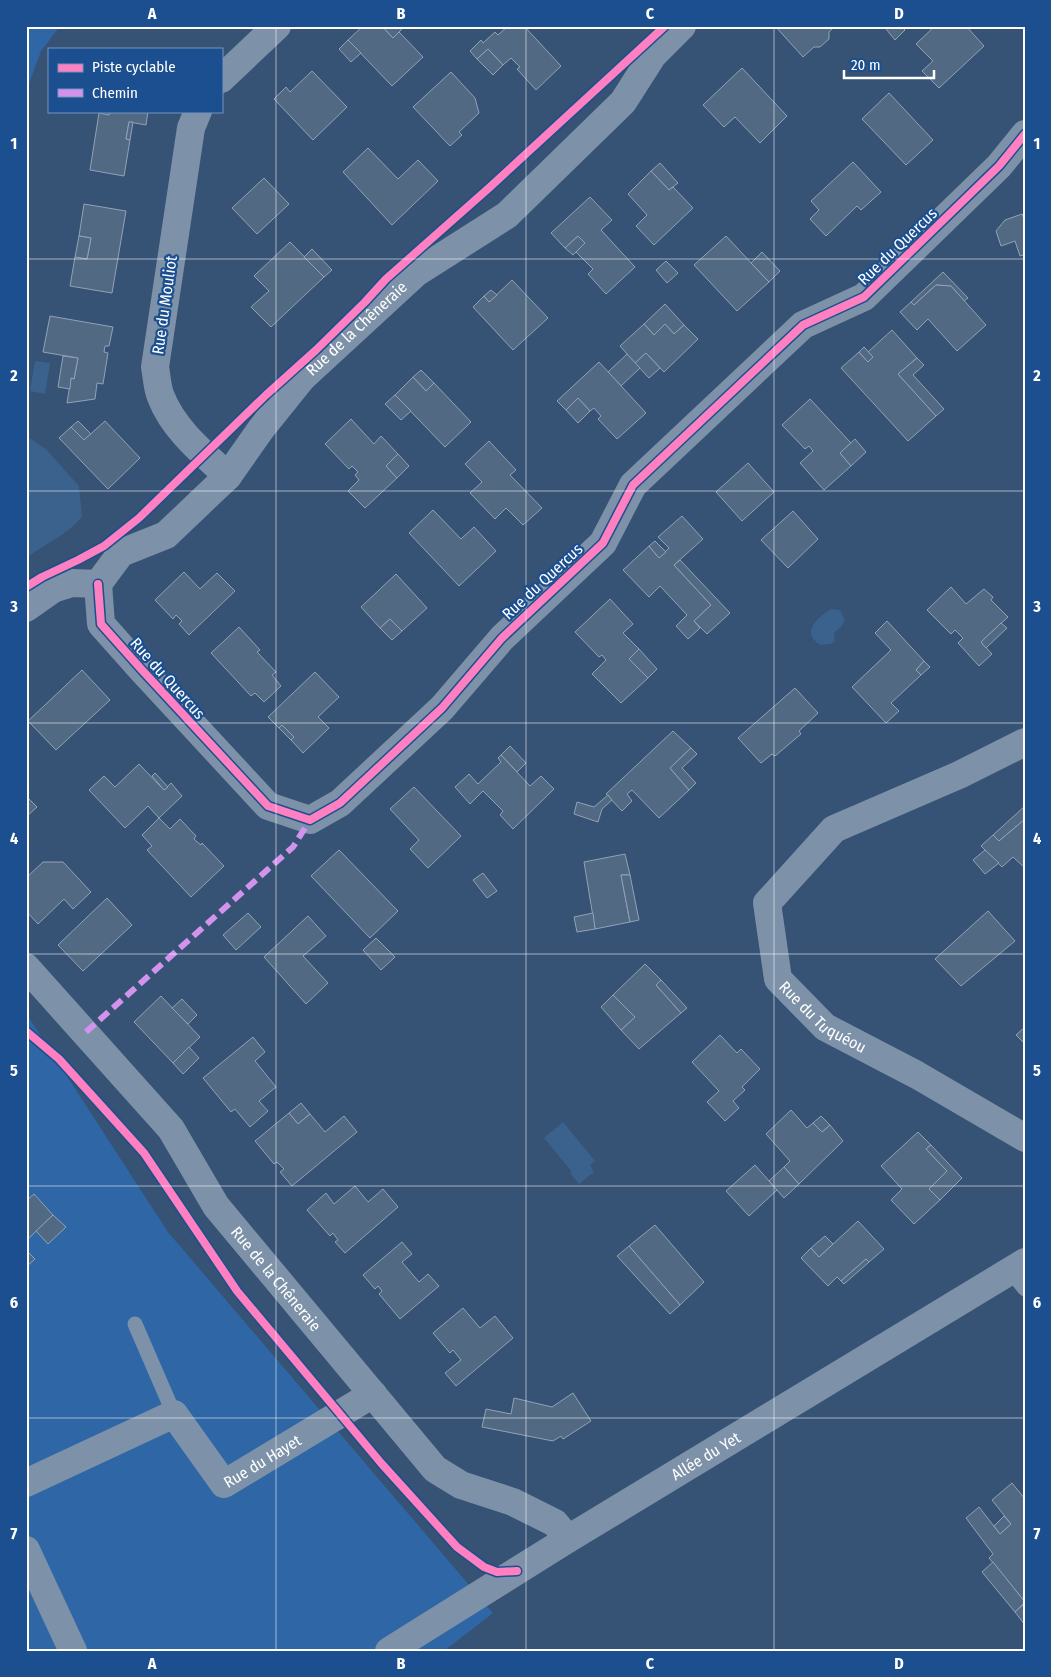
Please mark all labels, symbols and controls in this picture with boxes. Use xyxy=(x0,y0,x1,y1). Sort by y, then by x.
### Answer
text: A xyxy=(147,4,157,23)
text: B xyxy=(397,4,406,23)
text: C xyxy=(646,4,655,23)
text: D xyxy=(894,4,904,23)
legend xyxy=(48,48,222,112)
scale bar xyxy=(844,48,934,80)
text: 20 m xyxy=(851,56,881,74)
text: Piste cyclable xyxy=(92,58,176,76)
text: Chemin xyxy=(92,84,138,102)
text: 1 xyxy=(11,134,17,153)
text: 1 xyxy=(1034,134,1040,153)
street label: Rue du Quercus xyxy=(854,204,941,289)
street label: Rue du Mouliot xyxy=(148,254,181,356)
street label: Rue de la Chêneraie xyxy=(302,277,411,380)
text: 2 xyxy=(9,366,18,385)
text: 2 xyxy=(1032,366,1041,385)
street label: Rue du Quercus xyxy=(498,539,587,623)
text: 3 xyxy=(9,597,18,616)
text: 3 xyxy=(1032,597,1041,616)
street label: Rue du Quercus xyxy=(126,634,209,723)
text: 4 xyxy=(10,829,18,848)
text: 4 xyxy=(1033,829,1041,848)
street label: Rue du Tuquéou xyxy=(775,977,869,1057)
text: 5 xyxy=(10,1061,18,1080)
text: 5 xyxy=(1033,1061,1041,1080)
street label: Rue de la Chêneraie xyxy=(227,1223,325,1335)
text: 6 xyxy=(10,1293,18,1312)
text: 6 xyxy=(1033,1293,1041,1312)
street label: Allée du Yet xyxy=(668,1428,744,1484)
street label: Rue du Hayet xyxy=(220,1430,305,1492)
text: 7 xyxy=(11,1524,18,1543)
text: 7 xyxy=(1034,1524,1041,1543)
text: A xyxy=(147,1654,157,1673)
text: B xyxy=(397,1654,406,1673)
text: C xyxy=(646,1654,655,1673)
text: D xyxy=(894,1654,904,1673)

